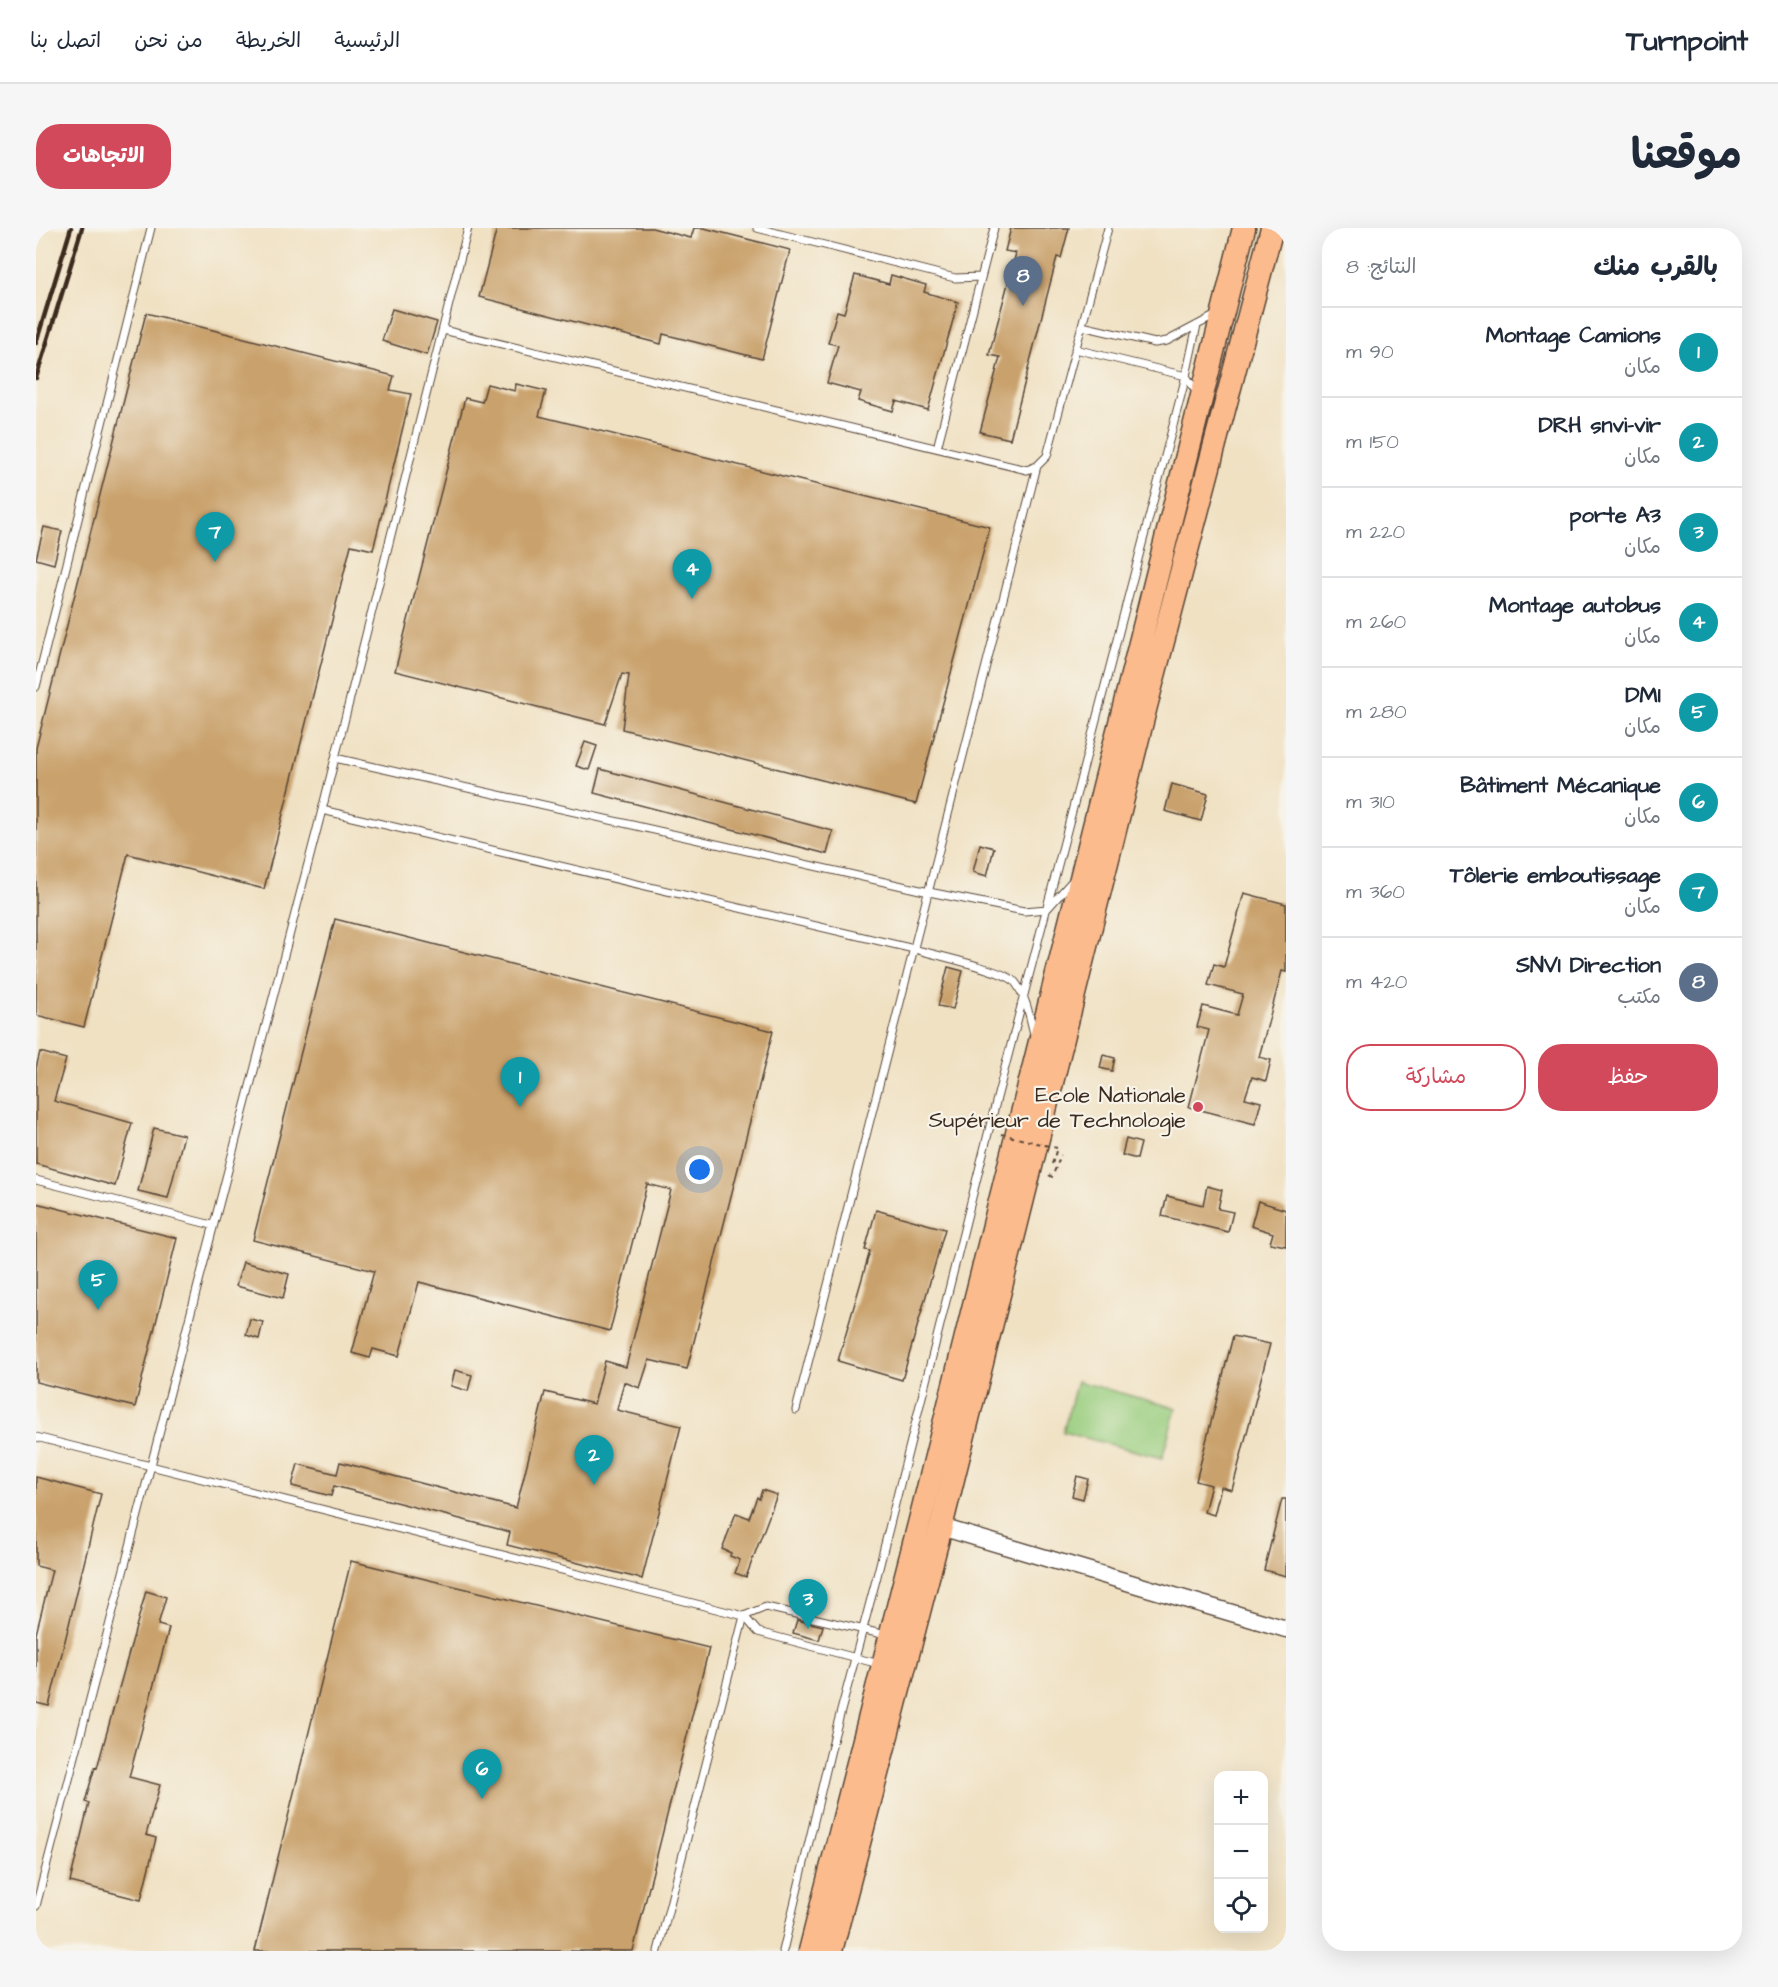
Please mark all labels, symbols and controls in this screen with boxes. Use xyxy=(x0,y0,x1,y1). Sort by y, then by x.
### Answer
text: Turnpoint xyxy=(1626,22,1748,61)
text: اتصل بنا xyxy=(30,26,101,55)
text: من نحن xyxy=(134,26,203,55)
text: الخريطة xyxy=(236,26,301,55)
text: الرئيسية xyxy=(334,26,400,55)
button: الاتجاهات xyxy=(36,124,171,189)
text: موقعنا xyxy=(1631,127,1742,185)
text: بالقرب منك xyxy=(1594,249,1718,285)
text: النتائج: 8 xyxy=(1346,253,1416,281)
pin: 8 xyxy=(1004,256,1042,306)
text: Montage Camions xyxy=(1486,320,1661,351)
text: 90 m xyxy=(1346,338,1394,366)
text: 1 xyxy=(1697,338,1700,366)
text: مكان xyxy=(1624,353,1661,381)
text: DRH snvi-vir xyxy=(1538,410,1661,441)
text: 150 m xyxy=(1346,428,1399,456)
text: 2 xyxy=(1693,428,1704,456)
text: مكان xyxy=(1624,443,1661,471)
text: porte A3 xyxy=(1569,500,1661,531)
pin: 7 xyxy=(196,512,234,562)
text: 220 m xyxy=(1346,518,1405,546)
text: 3 xyxy=(1693,518,1704,546)
text: مكان xyxy=(1624,533,1661,561)
pin: 4 xyxy=(672,550,712,599)
text: Montage autobus xyxy=(1489,590,1661,621)
text: 260 m xyxy=(1346,608,1406,636)
text: 4 xyxy=(1692,608,1705,636)
text: مكان xyxy=(1624,623,1661,651)
text: DMI xyxy=(1625,680,1661,711)
text: 280 m xyxy=(1346,698,1407,726)
text: 5 xyxy=(1691,698,1706,726)
text: مكان xyxy=(1624,713,1661,741)
text: Bâtiment Mécanique xyxy=(1460,770,1661,801)
text: 310 m xyxy=(1346,788,1395,816)
text: 6 xyxy=(1692,788,1705,816)
text: مكان xyxy=(1624,803,1661,831)
text: Tôlerie emboutissage xyxy=(1450,860,1661,891)
text: 360 m xyxy=(1346,878,1405,906)
text: 7 xyxy=(1692,878,1705,906)
text: مكان xyxy=(1624,893,1661,921)
text: SNVI Direction xyxy=(1516,950,1661,981)
text: 420 m xyxy=(1346,968,1407,996)
text: 8 xyxy=(1692,968,1705,996)
text: مكتب xyxy=(1617,983,1661,1011)
button: مشاركة xyxy=(1346,1044,1526,1111)
button: حفظ xyxy=(1538,1044,1718,1111)
pin: 1 xyxy=(500,1058,540,1107)
place label: Ecole Nationale Supérieur de Technologie xyxy=(929,1080,1186,1137)
marker: Ecole Nationale Supérieur de Technologie xyxy=(1191,1100,1205,1114)
your location xyxy=(685,1155,714,1184)
pin: 5 xyxy=(78,1260,118,1310)
pin: 2 xyxy=(574,1436,614,1485)
pin: 3 xyxy=(788,1580,828,1629)
pin: 6 xyxy=(462,1750,502,1799)
map controls xyxy=(1214,1771,1268,1933)
button: + xyxy=(1214,1771,1268,1825)
button: − xyxy=(1214,1825,1268,1879)
button: locate xyxy=(1214,1879,1268,1933)

